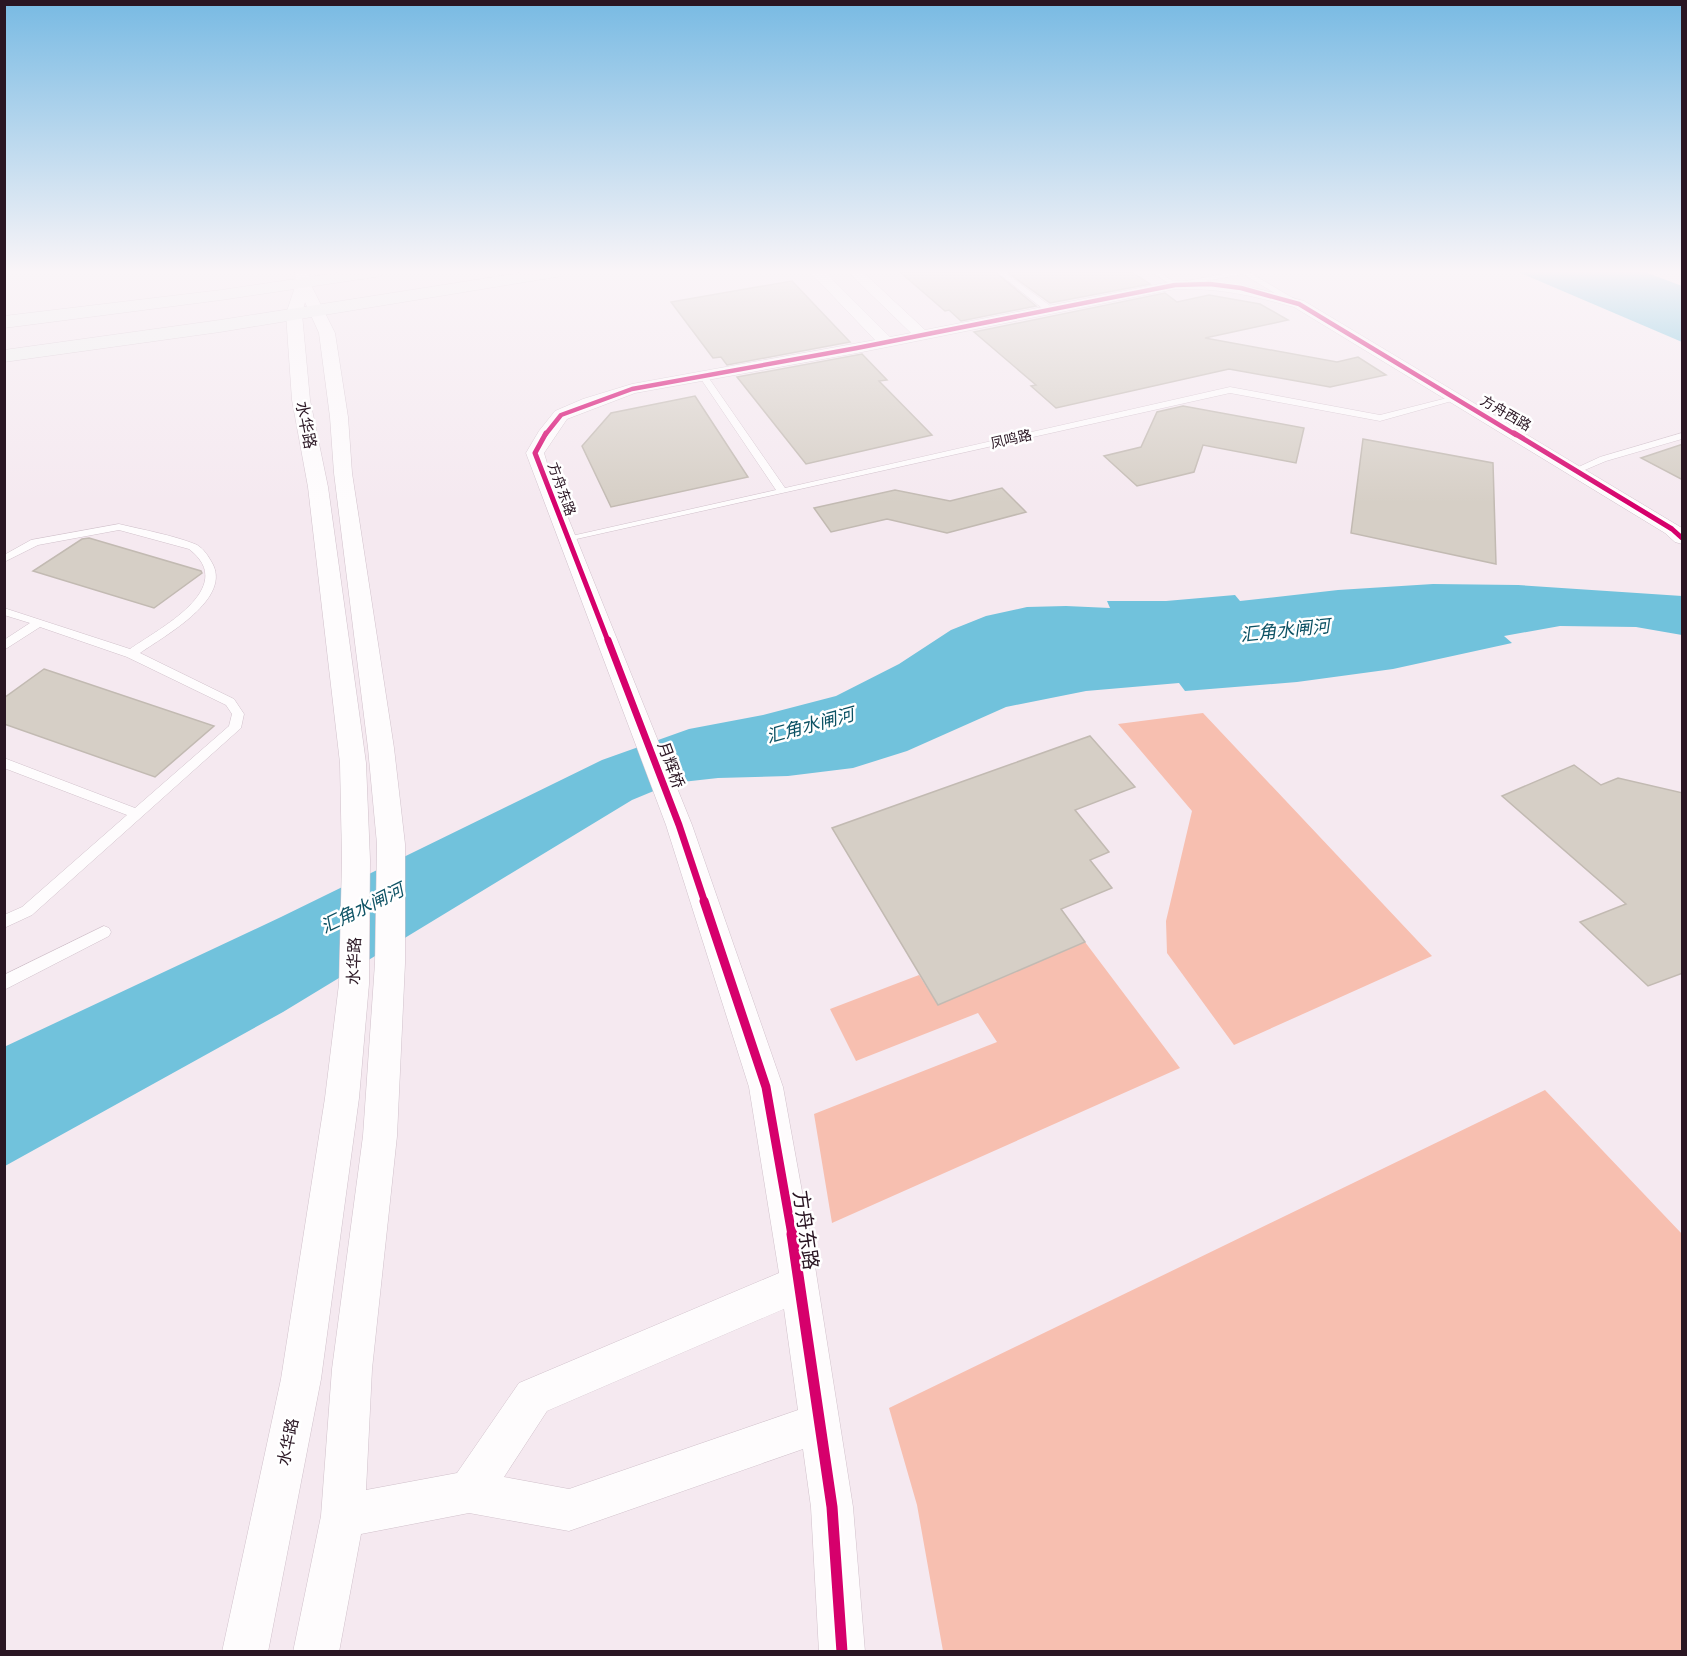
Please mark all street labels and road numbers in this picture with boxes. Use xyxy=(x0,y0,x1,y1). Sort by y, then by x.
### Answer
street label: 方舟西路 xyxy=(1478,392,1534,434)
street label: 水华路 xyxy=(292,400,320,450)
street label: 凤鸣路 xyxy=(989,426,1033,452)
street label: 方舟东路 xyxy=(545,460,579,518)
street label: 月辉桥 xyxy=(654,739,688,791)
street label: 水华路 xyxy=(344,937,364,985)
street label: 方舟东路 xyxy=(789,1189,823,1271)
street label: 水华路 xyxy=(274,1417,302,1467)

